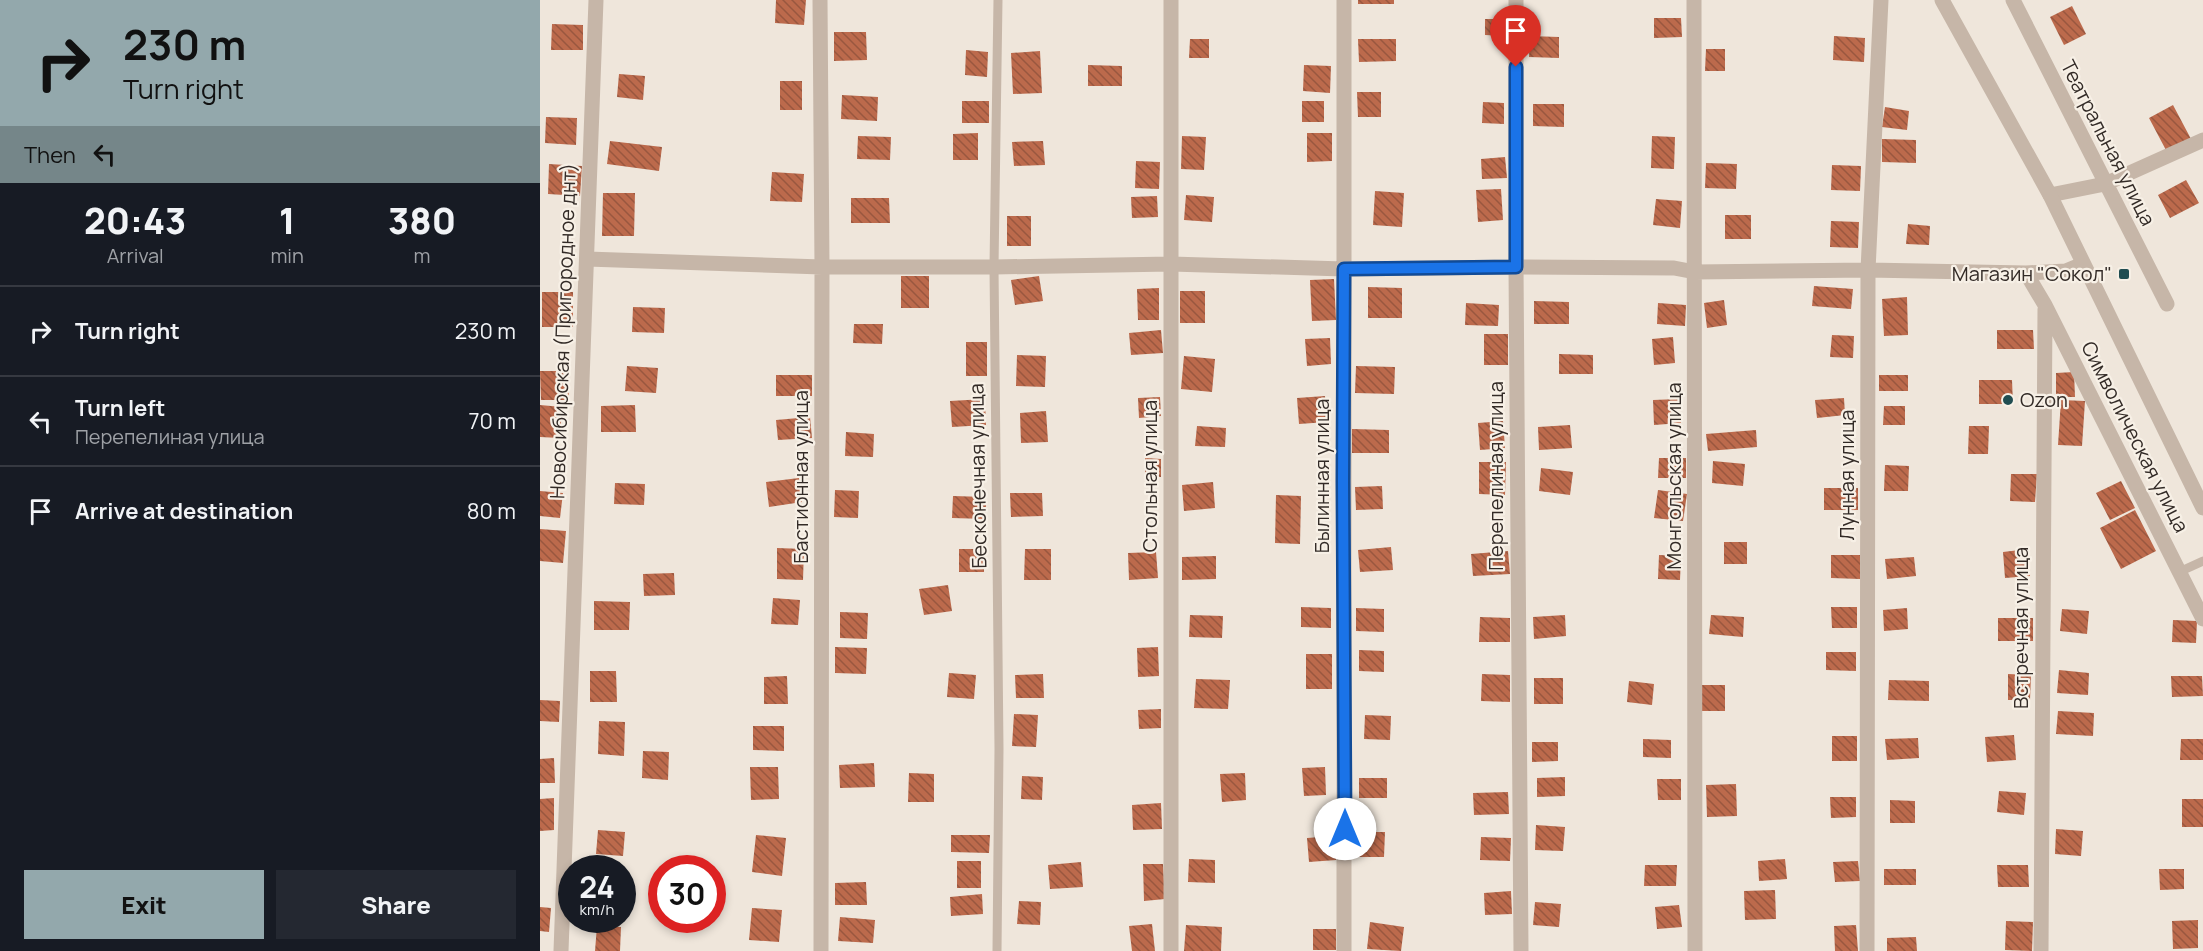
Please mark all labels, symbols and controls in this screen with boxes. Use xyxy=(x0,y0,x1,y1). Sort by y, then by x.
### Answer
pin xyxy=(1490,5,1541,67)
icon: arrive xyxy=(1499,14,1532,47)
text: 230 m xyxy=(123,15,246,73)
icon: right xyxy=(24,24,102,102)
street label: Театральная улица xyxy=(2055,55,2162,230)
text: Turn right xyxy=(123,70,244,107)
icon: left xyxy=(88,138,121,171)
text: Then xyxy=(24,140,76,170)
street label: Новосибирская (Пригородное днт) xyxy=(543,163,582,499)
text: 20:43 xyxy=(84,196,186,245)
text: 1 xyxy=(279,196,295,245)
text: 380 xyxy=(388,196,456,245)
text: Arrival xyxy=(107,242,164,269)
text: min xyxy=(270,242,304,269)
text: m xyxy=(413,242,430,269)
place label: Магазин "Сокол" xyxy=(1952,260,2112,287)
marker: Магазин "Сокол" xyxy=(2117,267,2131,281)
icon: right xyxy=(24,315,57,348)
text: Turn right xyxy=(75,316,180,346)
text: 230 m xyxy=(455,316,516,346)
street label: Символическая улица xyxy=(2075,337,2195,537)
street label: Перепелиная улица xyxy=(1482,381,1509,571)
street label: Монгольская улица xyxy=(1660,382,1687,570)
street label: Бесконечная улица xyxy=(962,383,993,569)
place label: Ozon xyxy=(2020,386,2068,413)
street label: Бастионная улица xyxy=(787,390,814,564)
text: Turn left xyxy=(75,393,165,423)
marker: Ozon xyxy=(2001,393,2015,407)
street label: Былинная улица xyxy=(1308,399,1335,553)
street label: Стольная улица xyxy=(1136,400,1163,552)
icon: left xyxy=(24,405,57,438)
text: 70 m xyxy=(468,406,516,436)
street label: Лунная улица xyxy=(1833,410,1860,540)
text: Перепелиная улица xyxy=(75,423,265,450)
icon: arrive xyxy=(24,495,57,528)
text: Arrive at destination xyxy=(75,496,293,526)
text: 80 m xyxy=(467,496,516,526)
street label: Встречная улица xyxy=(2007,547,2034,709)
position arrow xyxy=(1313,797,1377,861)
speed limit sign: 30 xyxy=(648,855,726,933)
text: 24 xyxy=(579,866,615,907)
button: Exit xyxy=(24,870,264,939)
button: Share xyxy=(276,870,516,939)
text: km/h xyxy=(580,899,614,920)

